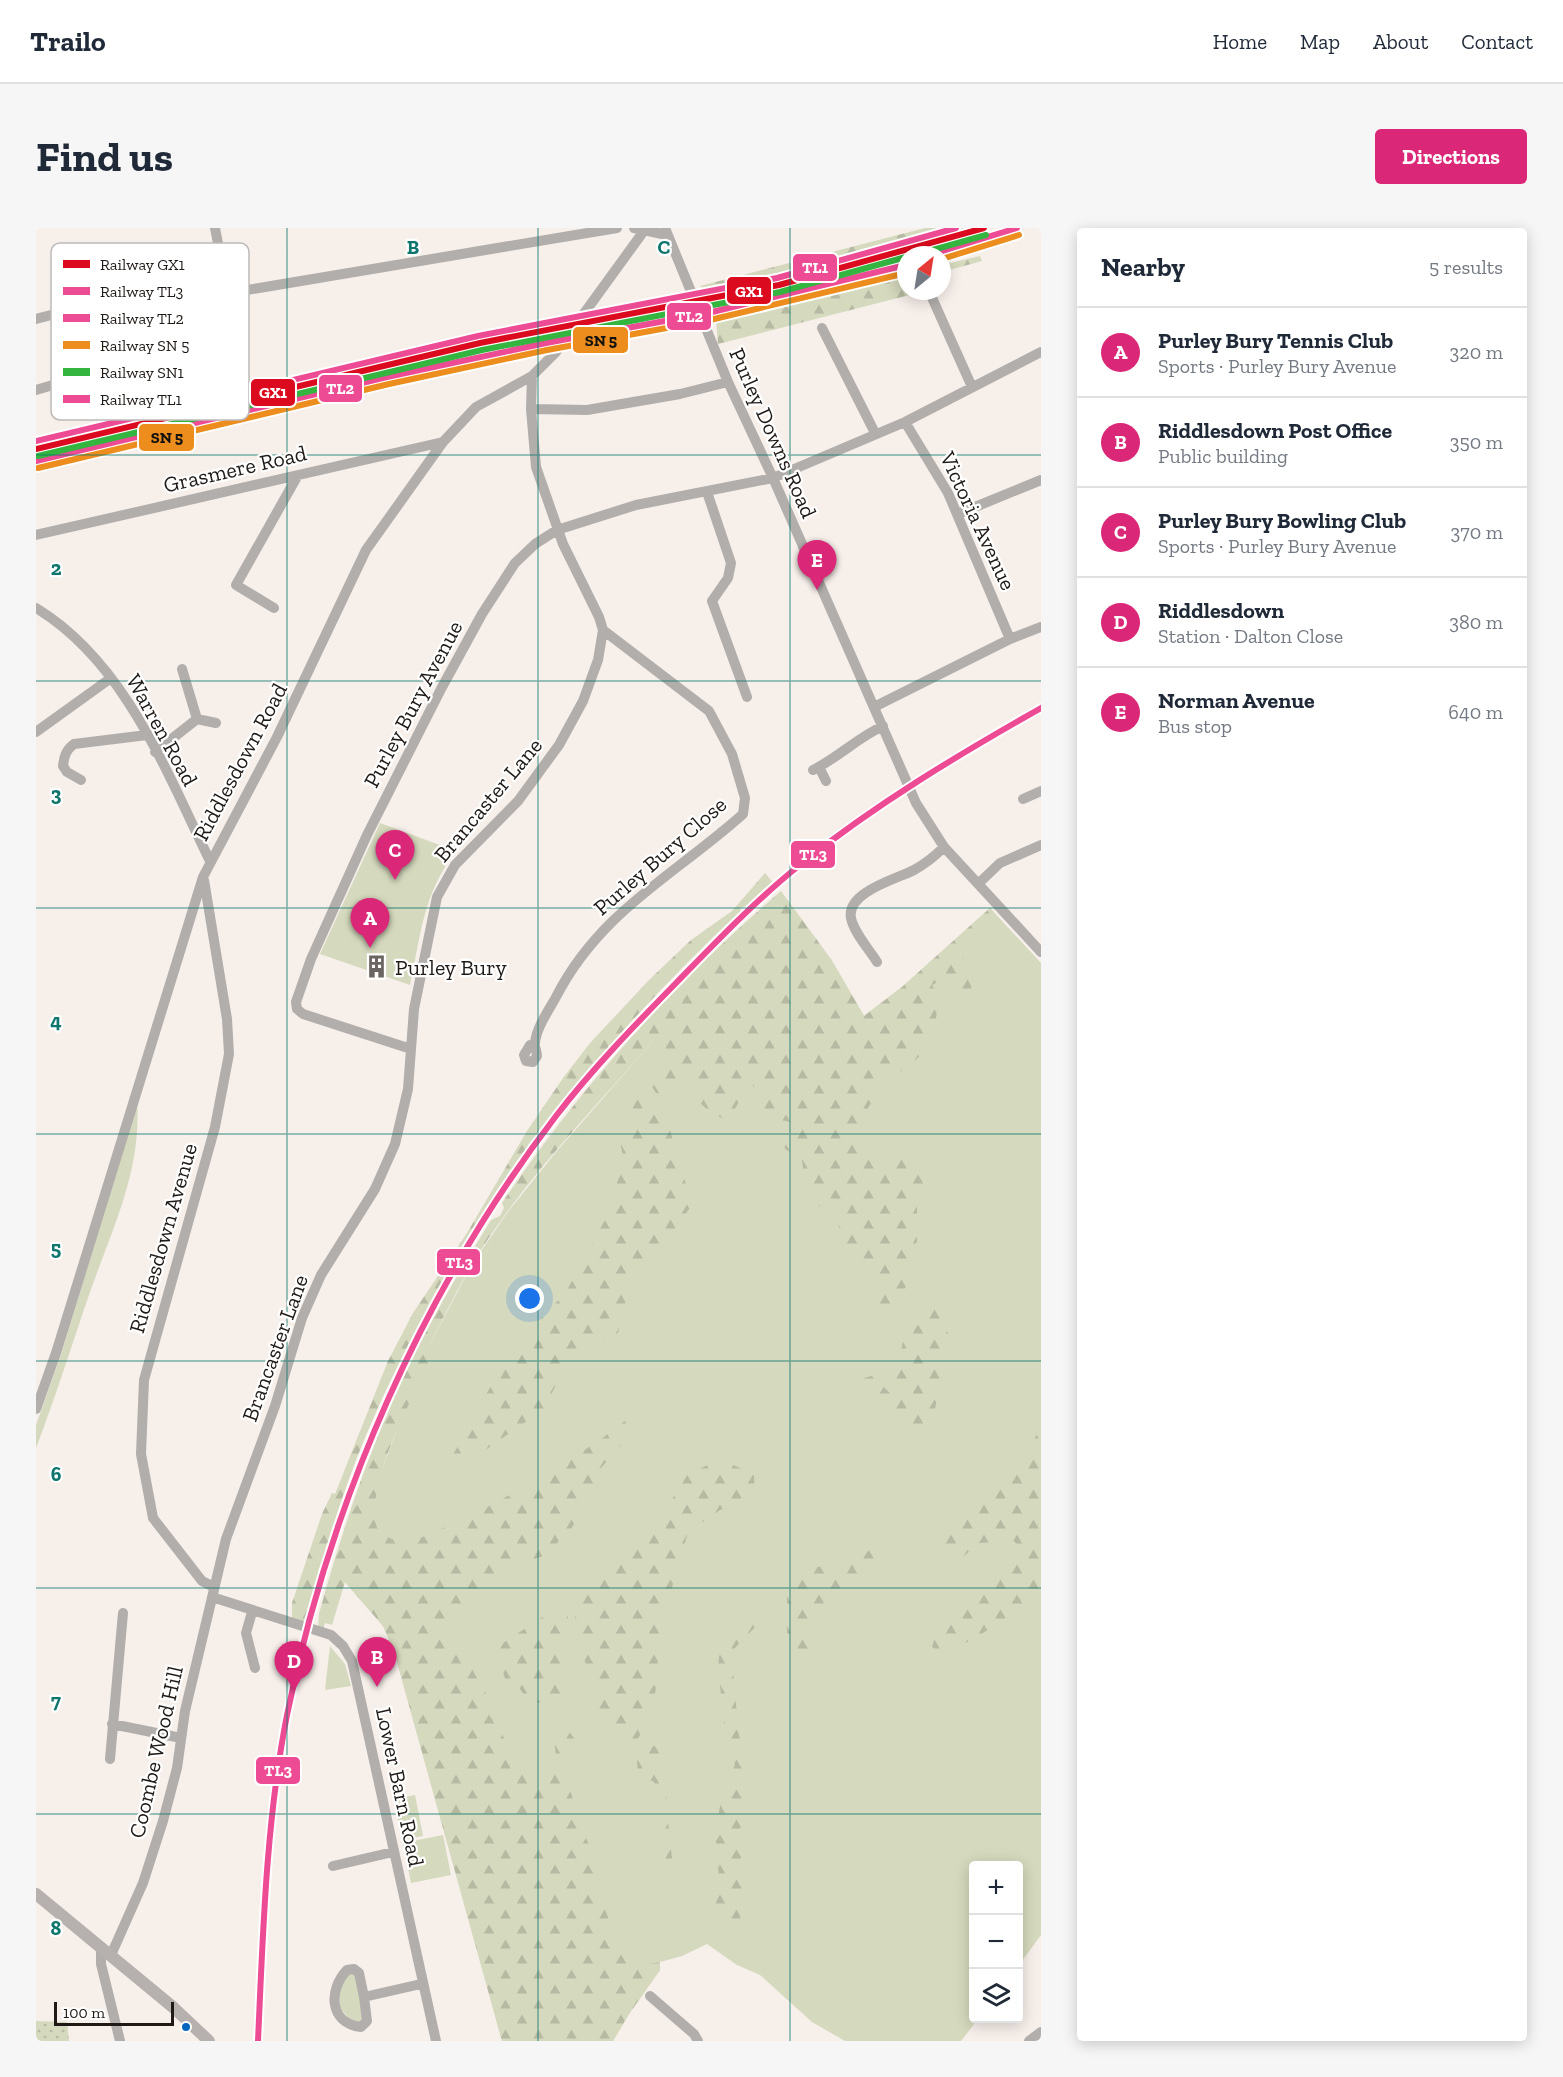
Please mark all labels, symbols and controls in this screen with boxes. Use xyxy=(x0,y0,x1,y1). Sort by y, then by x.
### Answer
text: Trailo xyxy=(30,25,106,58)
text: Home xyxy=(1213,29,1267,54)
text: Map xyxy=(1300,29,1340,54)
text: About xyxy=(1373,29,1428,54)
text: Contact xyxy=(1461,29,1533,54)
button: Directions xyxy=(1375,129,1527,184)
text: Find us xyxy=(36,131,173,182)
text: B xyxy=(407,235,419,259)
text: C xyxy=(658,235,671,259)
legend xyxy=(51,243,249,420)
north arrow xyxy=(897,246,951,300)
text: Nearby xyxy=(1101,251,1185,283)
line badge: TL1 xyxy=(792,253,838,282)
text: Railway GX1 xyxy=(100,255,185,274)
text: 5 results xyxy=(1429,255,1503,279)
text: TL1 xyxy=(802,258,828,277)
line badge: GX1 xyxy=(726,276,772,305)
text: Railway TL3 xyxy=(100,282,184,301)
text: GX1 xyxy=(735,282,764,301)
line badge: TL2 xyxy=(666,302,712,331)
text: TL2 xyxy=(675,307,703,326)
text: Railway TL2 xyxy=(100,309,184,328)
line badge: SN 5 xyxy=(572,326,629,354)
text: Purley Bury Tennis Club xyxy=(1158,327,1393,354)
text: SN 5 xyxy=(585,331,617,350)
text: Railway SN 5 xyxy=(100,336,189,355)
text: A xyxy=(1114,340,1127,364)
text: 320 m xyxy=(1450,340,1503,364)
street label: Purley Downs Road xyxy=(723,344,823,522)
text: Sports · Purley Bury Avenue xyxy=(1158,354,1396,378)
text: Railway SN1 xyxy=(100,363,184,382)
line badge: TL2 xyxy=(318,374,363,403)
line badge: GX1 xyxy=(250,378,296,407)
text: TL2 xyxy=(326,379,354,398)
text: GX1 xyxy=(259,383,288,402)
text: Railway TL1 xyxy=(100,390,182,409)
text: Riddlesdown Post Office xyxy=(1158,417,1392,444)
line badge: SN 5 xyxy=(138,423,195,452)
text: SN 5 xyxy=(151,428,183,447)
text: B xyxy=(1114,430,1127,454)
text: 350 m xyxy=(1450,430,1503,454)
street label: Grasmere Road xyxy=(161,439,309,499)
text: Public building xyxy=(1158,444,1288,468)
street label: Victoria Avenue xyxy=(934,447,1022,595)
text: Purley Bury Bowling Club xyxy=(1158,507,1406,534)
text: C xyxy=(1114,520,1127,544)
text: 370 m xyxy=(1450,520,1503,544)
text: Sports · Purley Bury Avenue xyxy=(1158,534,1396,558)
pin: E xyxy=(798,540,836,590)
text: 2 xyxy=(51,556,62,580)
text: Riddlesdown xyxy=(1158,597,1284,624)
text: D xyxy=(1114,610,1127,634)
text: 380 m xyxy=(1449,610,1503,634)
street label: Purley Bury Avenue xyxy=(358,616,468,792)
text: Station · Dalton Close xyxy=(1158,624,1343,648)
street label: Warren Road xyxy=(120,669,204,791)
street label: Riddlesdown Road xyxy=(187,679,293,845)
text: Norman Avenue xyxy=(1158,687,1315,714)
text: E xyxy=(1115,700,1126,724)
text: 640 m xyxy=(1448,700,1503,724)
text: Bus stop xyxy=(1158,714,1232,738)
street label: Brancaster Lane xyxy=(428,732,548,868)
text: 3 xyxy=(51,782,62,806)
street label: Purley Bury Close xyxy=(588,791,732,921)
pin: C xyxy=(376,830,414,880)
line badge: TL3 xyxy=(790,840,836,869)
text: TL3 xyxy=(799,845,827,864)
pin: A xyxy=(350,898,390,948)
building icon: Purley Bury xyxy=(364,954,390,980)
place label: Purley Bury xyxy=(395,954,507,981)
text: 4 xyxy=(50,1009,62,1033)
street label: Riddlesdown Avenue xyxy=(123,1140,203,1336)
text: 5 xyxy=(51,1236,61,1260)
line badge: TL3 xyxy=(436,1248,481,1276)
text: TL3 xyxy=(445,1253,473,1272)
street label: Brancaster Lane xyxy=(236,1271,314,1425)
your location xyxy=(515,1284,544,1313)
text: 6 xyxy=(51,1462,62,1486)
pin: B xyxy=(358,1638,396,1687)
pin: D xyxy=(274,1642,314,1691)
street label: Coombe Wood Hill xyxy=(123,1663,189,1841)
text: 7 xyxy=(51,1689,61,1713)
street label: Lower Barn Road xyxy=(370,1705,430,1869)
line badge: TL3 xyxy=(255,1756,301,1785)
text: TL3 xyxy=(264,1761,292,1780)
map controls xyxy=(969,1861,1023,2023)
button: + xyxy=(969,1861,1023,1915)
button: − xyxy=(969,1915,1023,1969)
text: 8 xyxy=(51,1916,62,1940)
button: layers xyxy=(969,1969,1023,2023)
scale bar xyxy=(54,1999,174,2026)
text: 100 m xyxy=(63,2003,105,2022)
unlabelled marker xyxy=(180,2021,192,2033)

